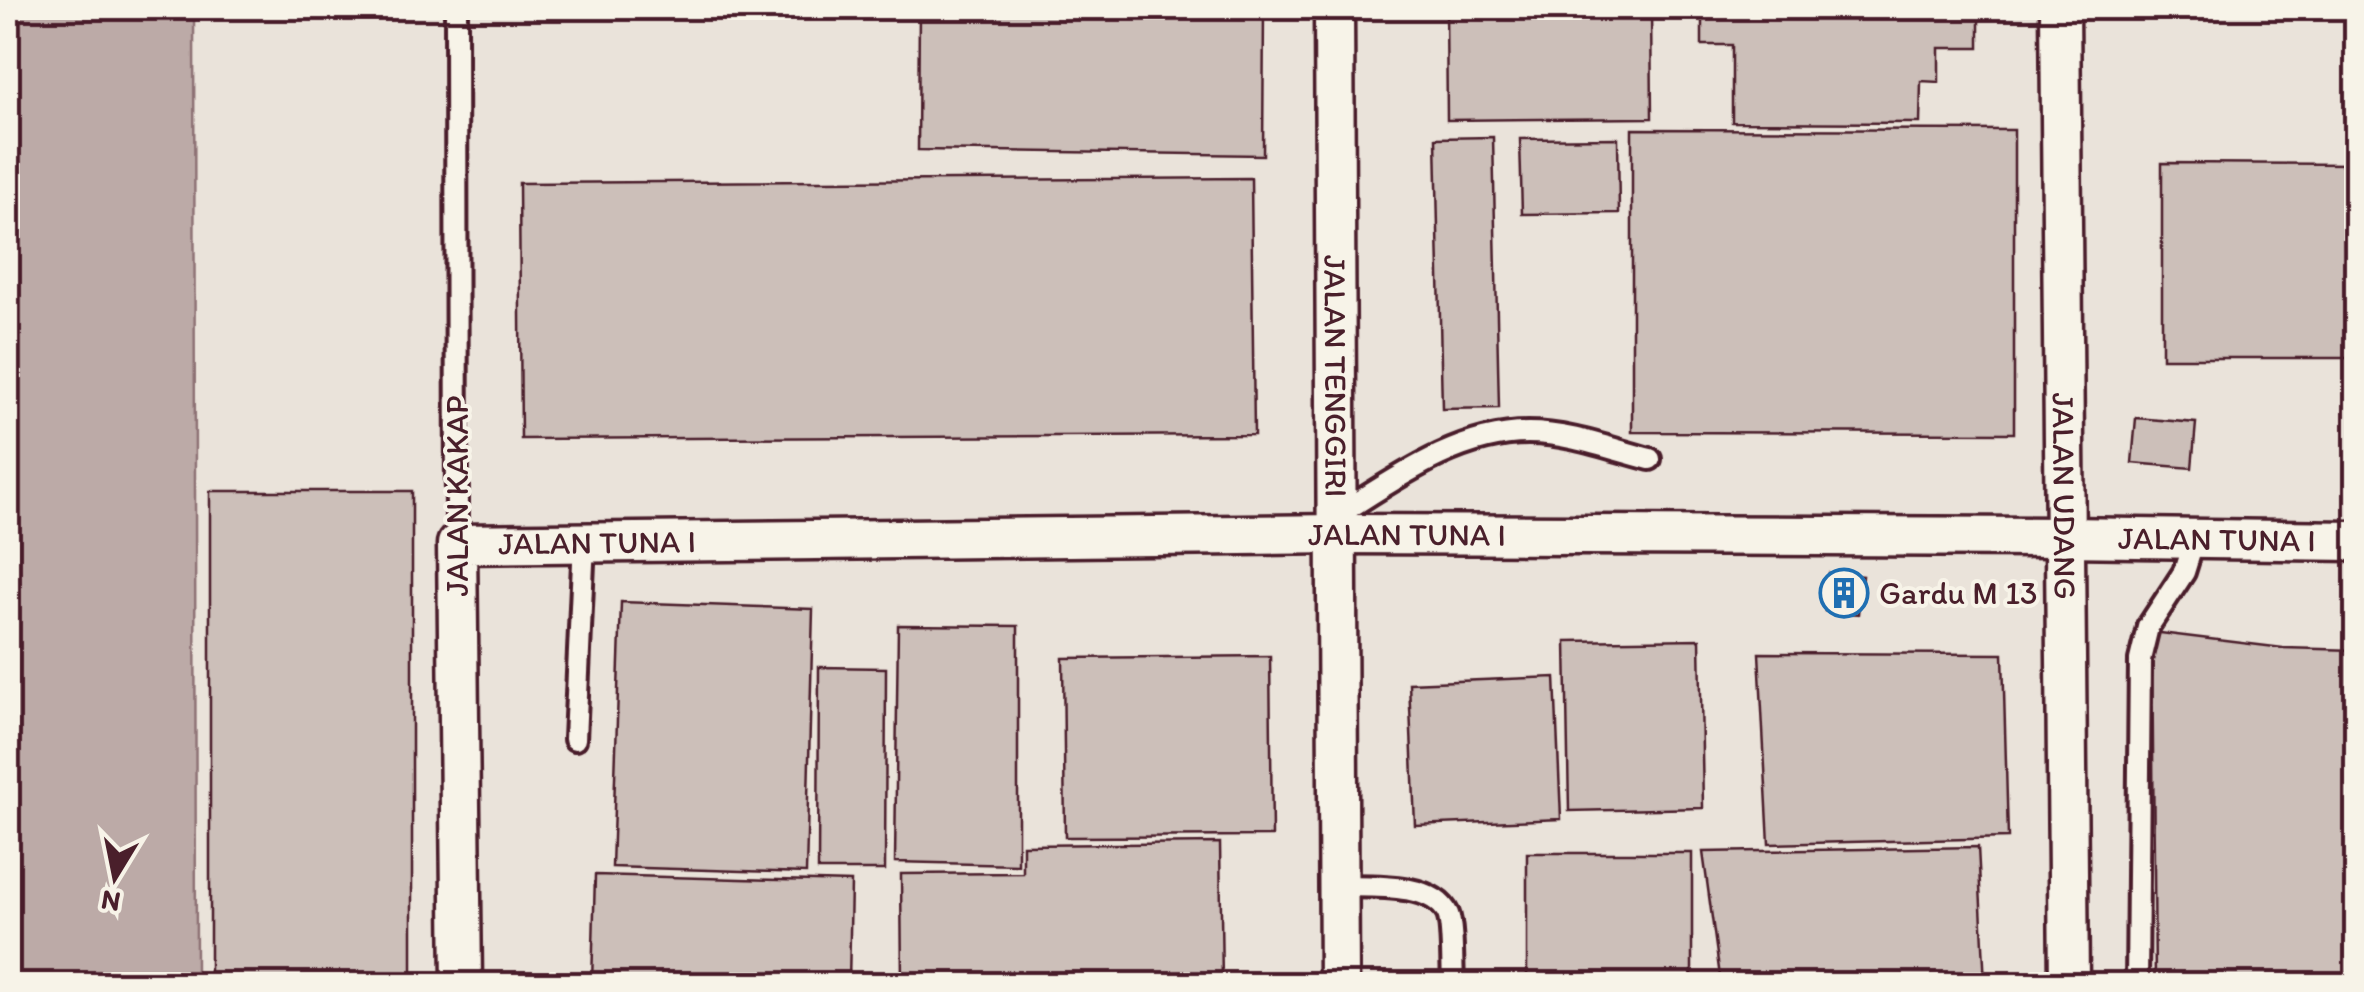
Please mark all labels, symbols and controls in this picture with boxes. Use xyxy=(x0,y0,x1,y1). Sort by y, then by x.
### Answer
street label: JALAN TENGGIRI xyxy=(1316,255,1356,497)
street label: JALAN UDANG xyxy=(2045,392,2084,600)
street label: JALAN KAKAP xyxy=(438,395,476,597)
street label: JALAN TUNA I xyxy=(1308,515,1506,554)
street label: JALAN TUNA I xyxy=(2118,519,2316,559)
street label: JALAN TUNA I xyxy=(498,522,696,563)
building icon: Gardu M 13 xyxy=(1818,567,1870,619)
place label: Gardu M 13 xyxy=(1879,574,2038,612)
north arrow xyxy=(65,827,165,927)
text: N xyxy=(98,883,123,920)

